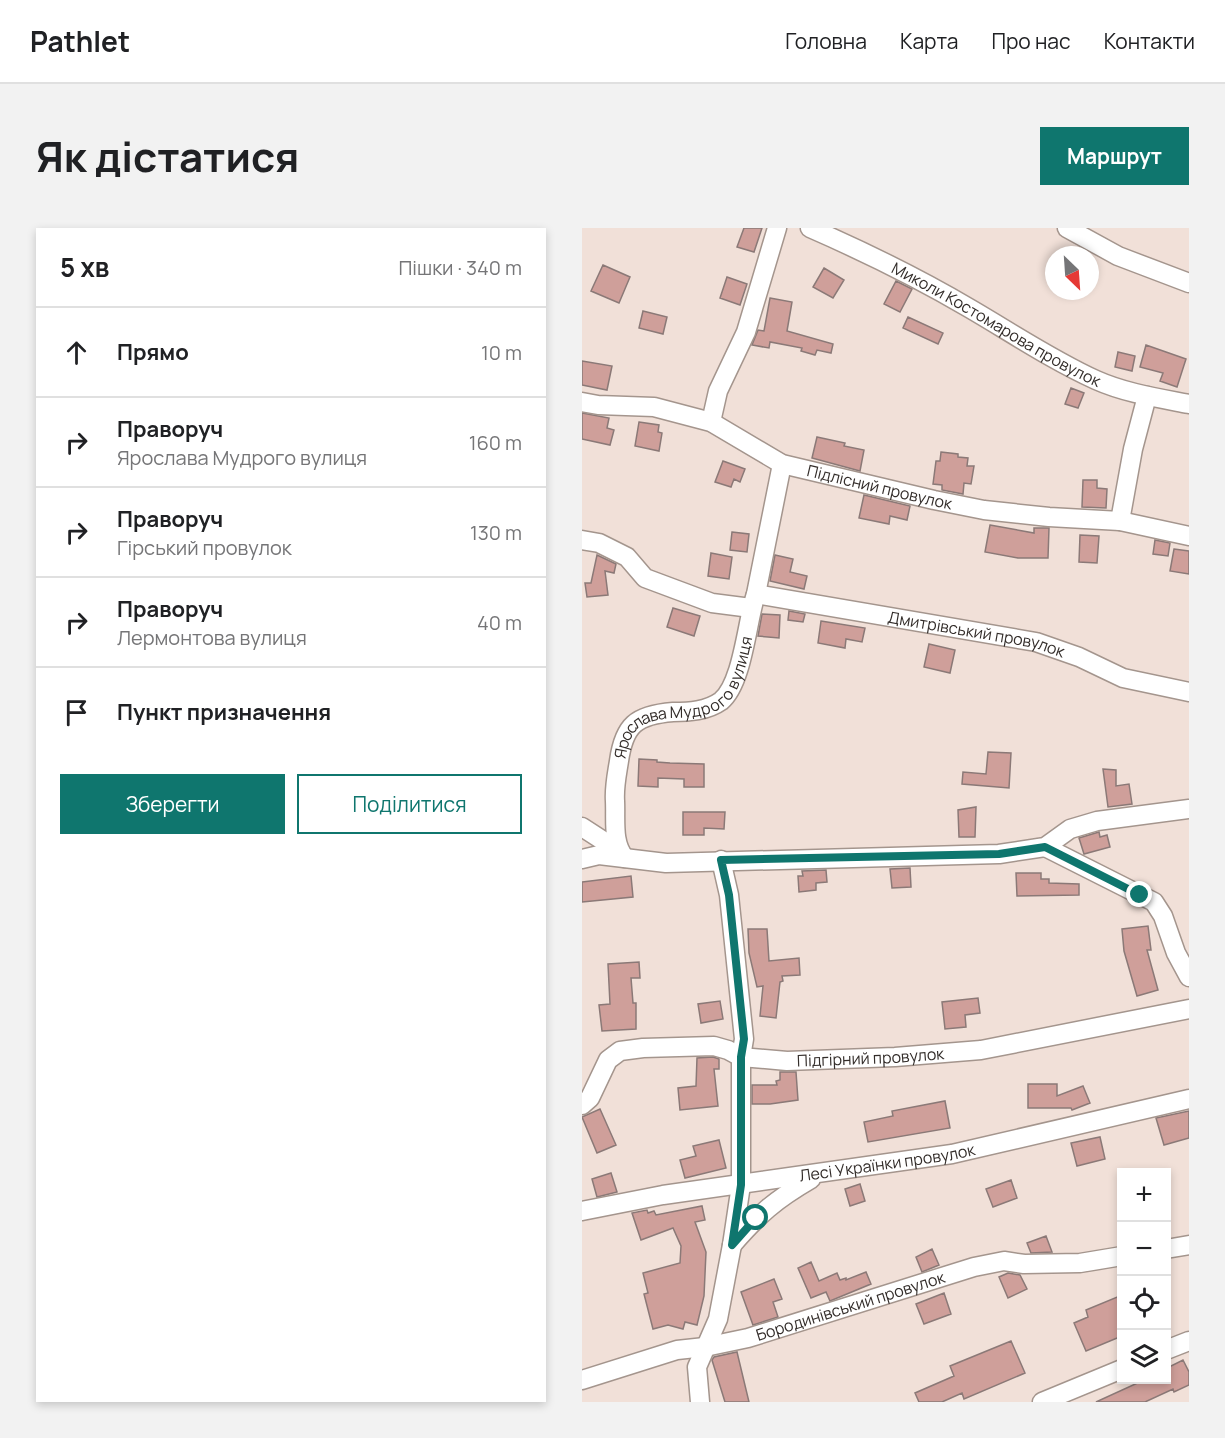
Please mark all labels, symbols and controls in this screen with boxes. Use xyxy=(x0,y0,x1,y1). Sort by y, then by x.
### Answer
text: Pathlet xyxy=(30,22,130,60)
text: Головна xyxy=(785,27,867,55)
text: Карта xyxy=(900,27,958,55)
text: Про нас xyxy=(991,27,1071,55)
text: Контакти xyxy=(1104,27,1195,55)
text: Як дістатися xyxy=(36,127,299,185)
button: Маршрут xyxy=(1040,127,1189,185)
north arrow xyxy=(1045,246,1099,300)
text: 5 хв xyxy=(60,249,109,285)
text: Пішки · 340 m xyxy=(398,254,522,281)
street label: Миколи Костомарова провулок xyxy=(888,257,1105,392)
icon: ahead xyxy=(60,336,93,369)
text: Прямо xyxy=(117,337,189,367)
text: 10 m xyxy=(481,339,522,366)
text: Праворуч xyxy=(117,414,223,444)
icon: right xyxy=(60,426,93,459)
text: 160 m xyxy=(469,429,522,456)
text: Ярослава Мудрого вулиця xyxy=(117,444,367,471)
street label: Підлісний провулок xyxy=(805,459,955,515)
text: Праворуч xyxy=(117,504,223,534)
icon: right xyxy=(60,516,93,549)
text: 130 m xyxy=(470,519,522,546)
text: Гірський провулок xyxy=(117,534,292,561)
text: Праворуч xyxy=(117,594,223,624)
icon: right xyxy=(60,606,93,639)
street label: Дмитрівський провулок xyxy=(886,606,1069,663)
text: 40 m xyxy=(477,609,522,636)
text: Лермонтова вулиця xyxy=(117,624,307,651)
street label: Ярослава Мудрого вулиця xyxy=(608,634,757,760)
icon: arrive xyxy=(60,696,93,729)
text: Пункт призначення xyxy=(117,697,331,727)
button: Зберегти xyxy=(60,774,285,834)
button: Поділитися xyxy=(297,774,522,834)
route end xyxy=(1126,881,1152,907)
street label: Підгірний провулок xyxy=(796,1042,946,1072)
street label: Лесі Українки провулок xyxy=(798,1138,978,1187)
map controls xyxy=(1117,1168,1171,1384)
button: + xyxy=(1117,1168,1171,1222)
route start xyxy=(742,1204,768,1230)
button: − xyxy=(1117,1222,1171,1276)
street label: Бородинівський провулок xyxy=(753,1266,949,1346)
button: locate xyxy=(1117,1276,1171,1330)
button: layers xyxy=(1117,1330,1171,1384)

